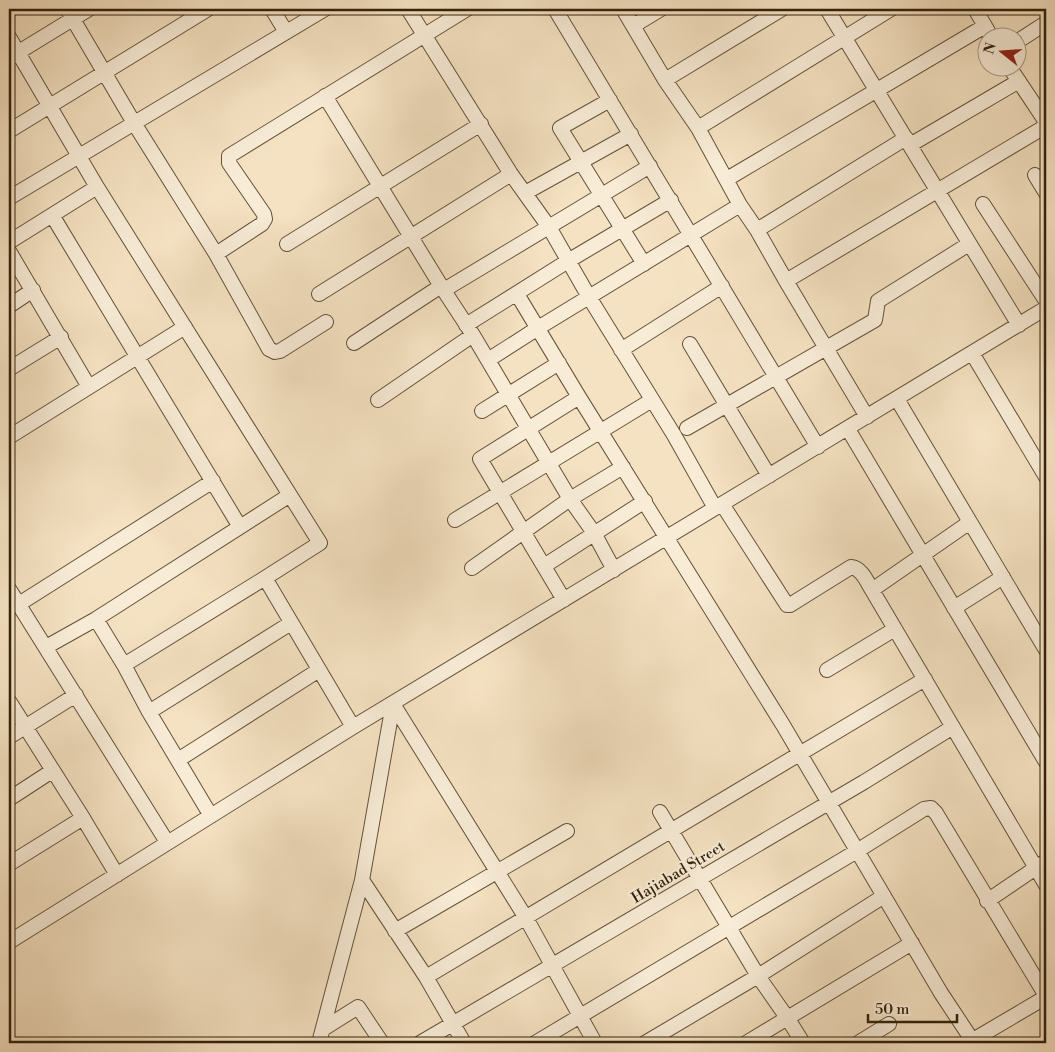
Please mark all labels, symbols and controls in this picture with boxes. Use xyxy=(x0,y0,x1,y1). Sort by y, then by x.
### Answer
north arrow xyxy=(978,28,1028,78)
text: N xyxy=(980,41,1001,56)
street label: Hajiabad Street xyxy=(628,837,729,908)
scale bar xyxy=(868,992,956,1024)
text: 50 m xyxy=(875,1000,909,1019)

